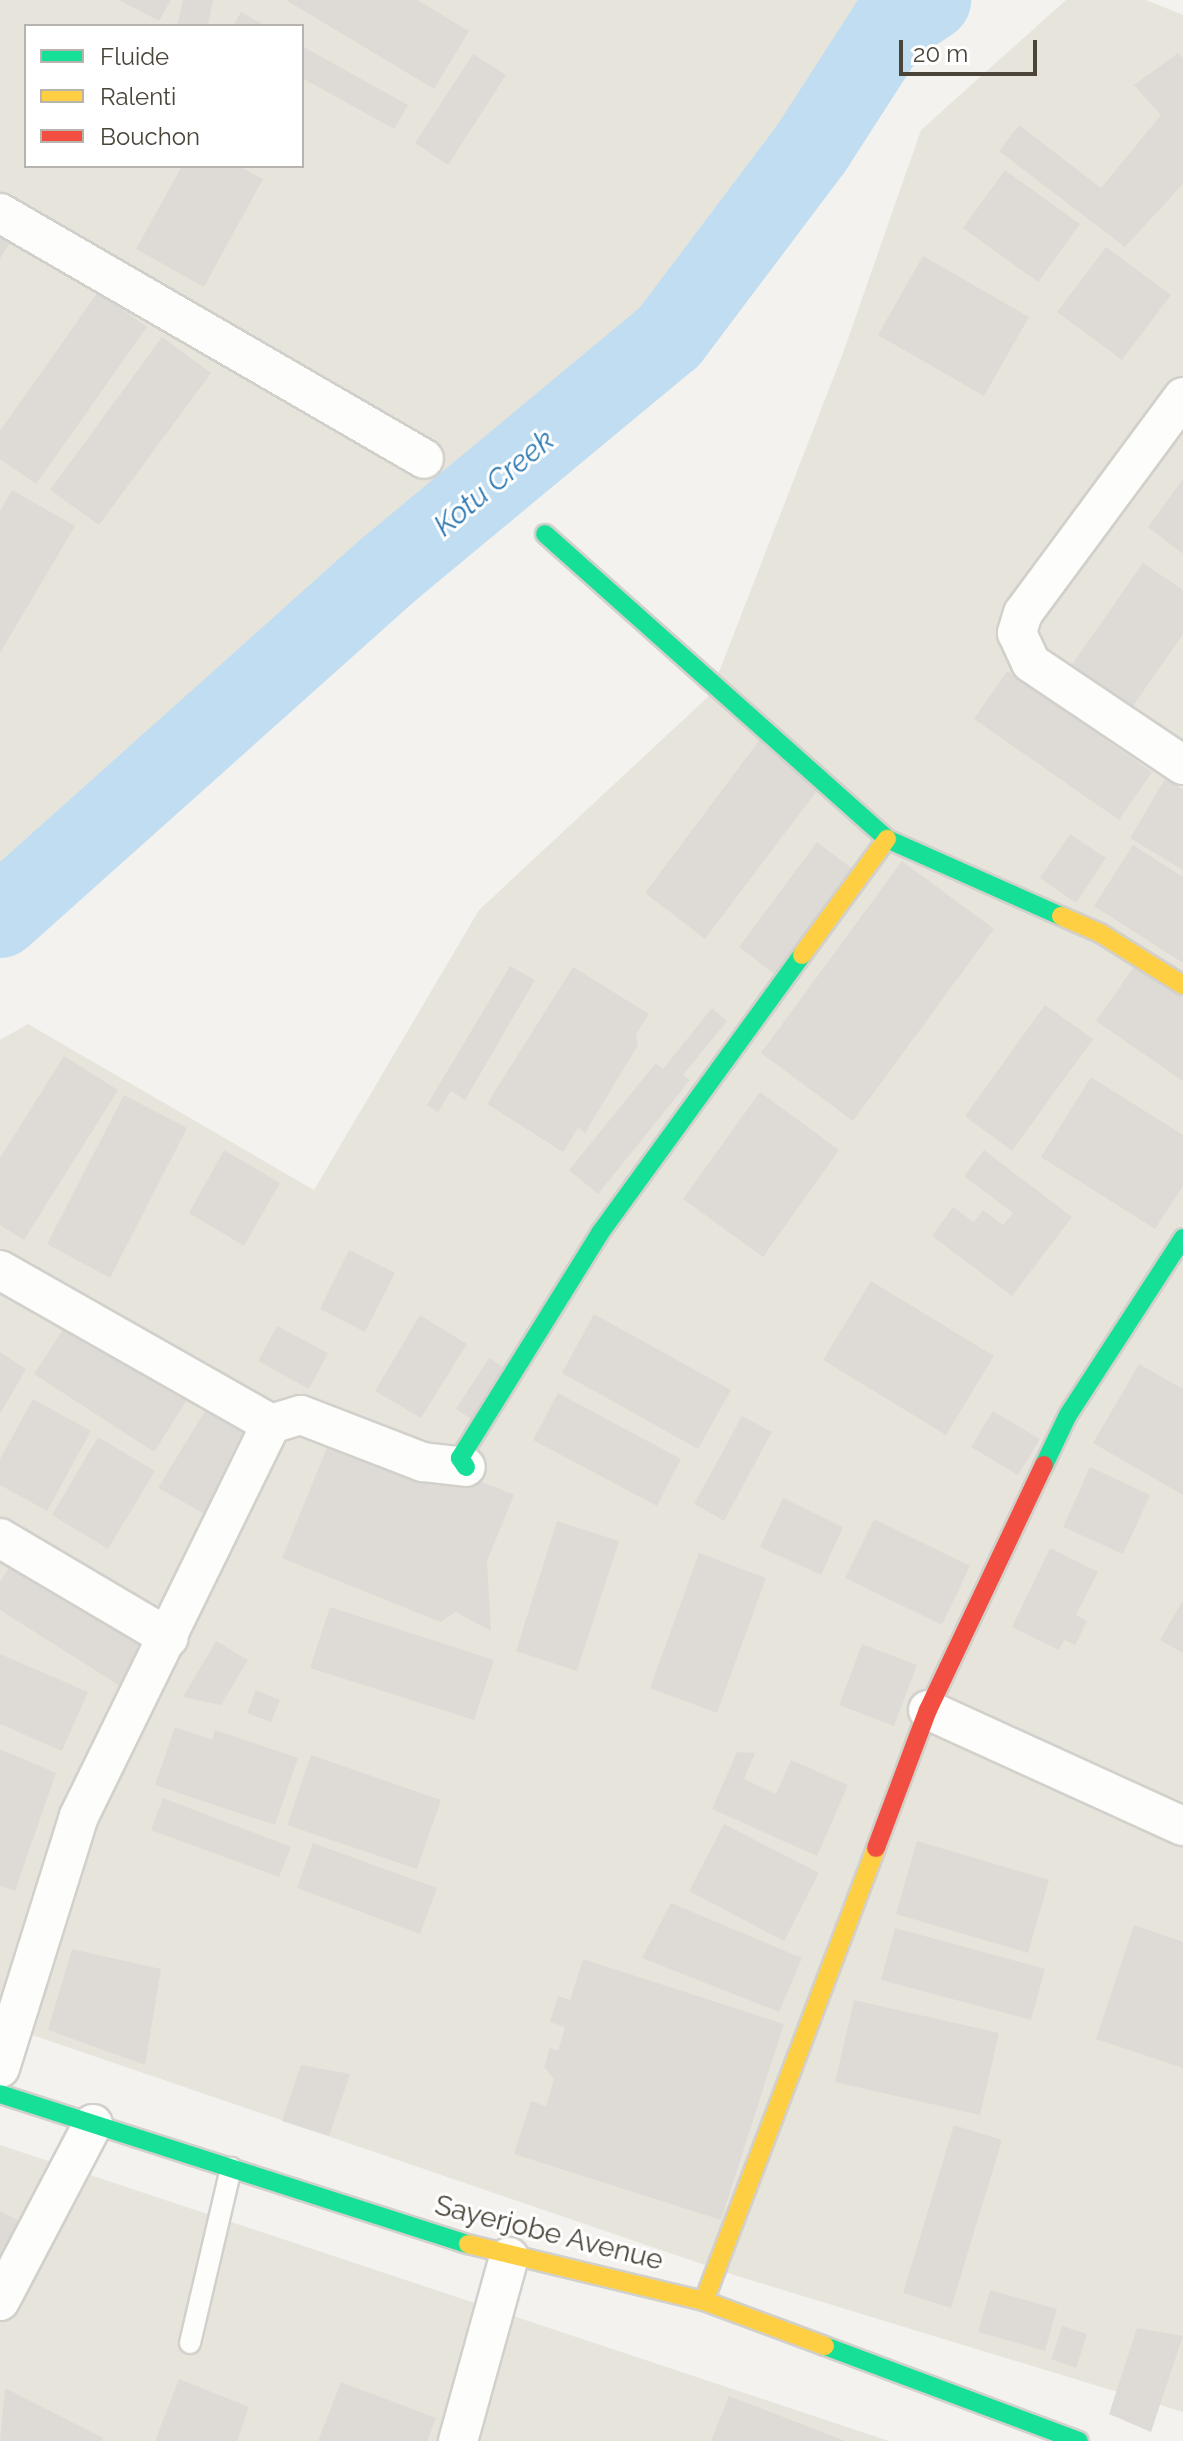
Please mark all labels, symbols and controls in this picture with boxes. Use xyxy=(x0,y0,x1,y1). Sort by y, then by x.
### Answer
legend xyxy=(24,24,304,168)
scale bar xyxy=(903,24,1041,74)
text: 20 m xyxy=(913,39,968,68)
text: Fluide xyxy=(100,42,169,71)
text: Ralenti xyxy=(100,82,176,111)
text: Bouchon xyxy=(100,122,200,151)
water label: Kotu Creek xyxy=(426,422,562,544)
street label: Sayerjobe Avenue xyxy=(431,2188,667,2278)

